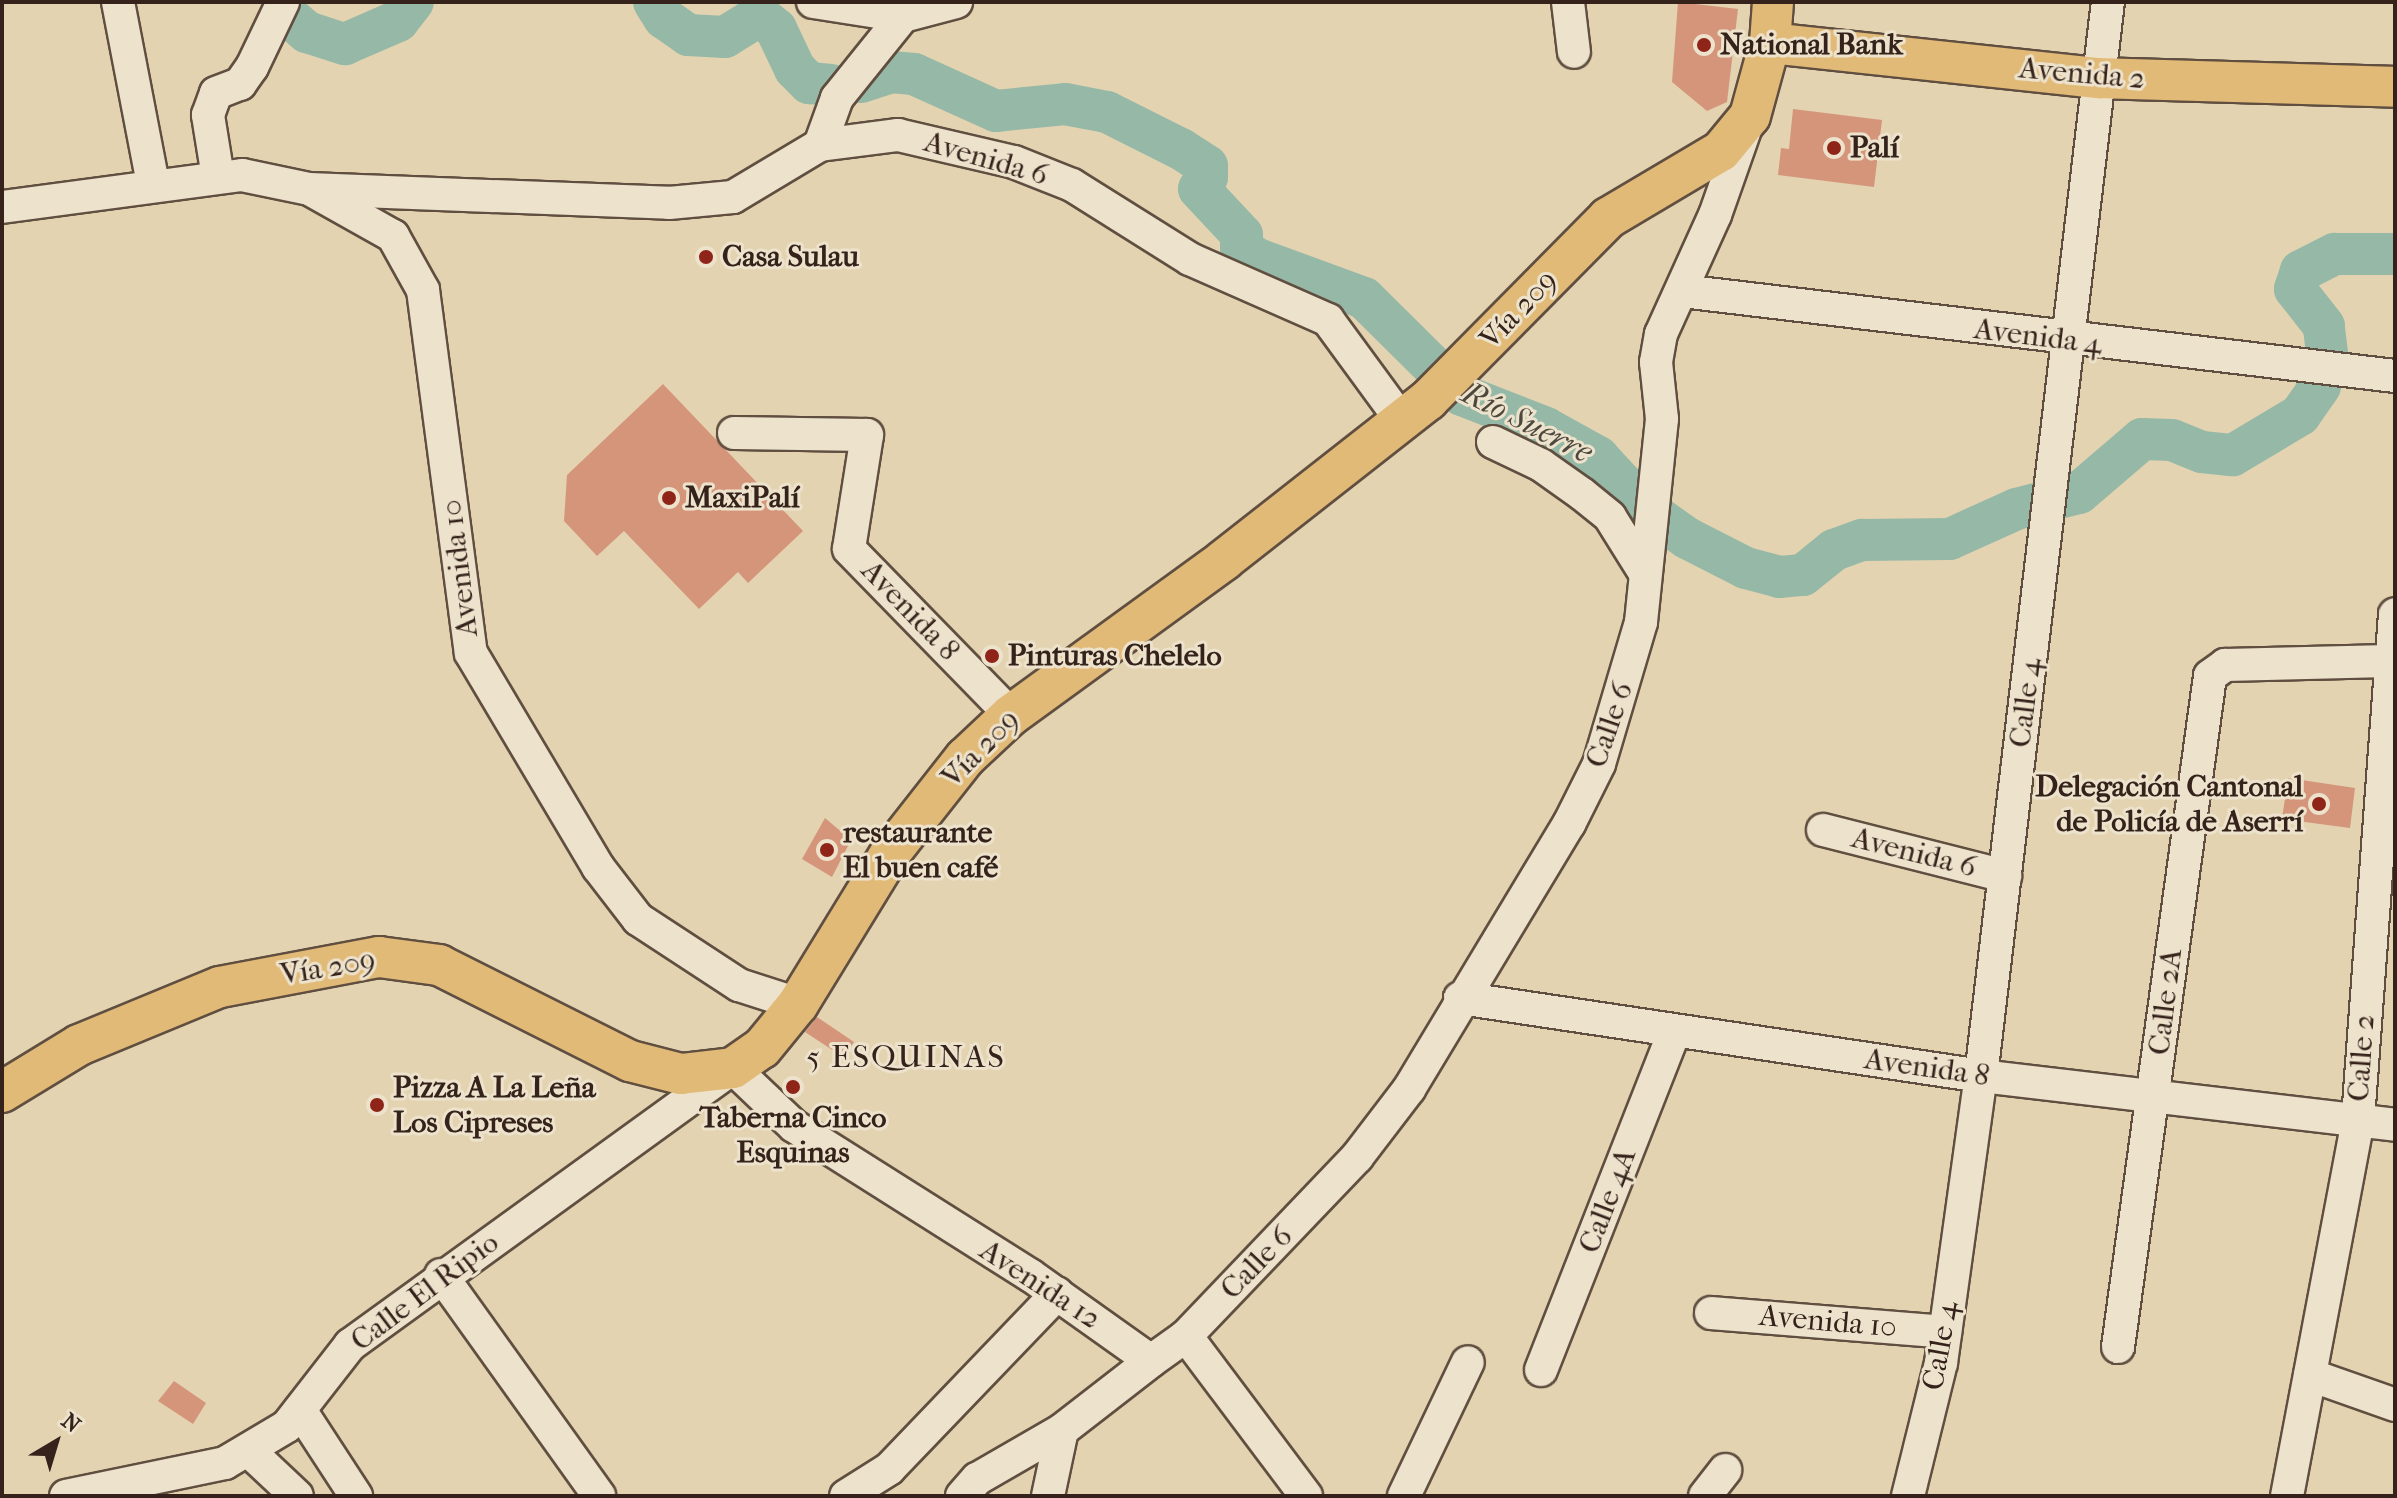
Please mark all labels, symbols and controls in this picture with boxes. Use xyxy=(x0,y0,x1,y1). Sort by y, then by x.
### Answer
place label: National Bank xyxy=(1720,27,1903,63)
marker: National Bank xyxy=(1695,36,1713,54)
street label: Avenida 2 xyxy=(2018,51,2146,97)
street label: Avenida 6 xyxy=(920,124,1052,194)
place label: Palí xyxy=(1850,130,1899,166)
marker: Palí xyxy=(1825,139,1843,157)
place label: Casa Sulau xyxy=(722,239,859,275)
marker: Casa Sulau xyxy=(697,248,715,266)
street label: Vía 209 xyxy=(1473,263,1565,357)
street label: Avenida 4 xyxy=(1972,311,2104,363)
water label: Río Suerre xyxy=(1456,374,1598,472)
place label: MaxiPalí xyxy=(685,480,800,516)
marker: MaxiPalí xyxy=(660,489,678,507)
street label: Avenida 10 xyxy=(434,497,486,639)
street label: Avenida 8 xyxy=(853,553,967,669)
place label: Pinturas Chelelo xyxy=(1008,638,1222,674)
marker: Pinturas Chelelo xyxy=(983,647,1001,665)
street label: Calle 4 xyxy=(2003,656,2049,750)
street label: Calle 6 xyxy=(1579,678,1641,772)
street label: Vía 209 xyxy=(934,702,1028,796)
place label: Delegación Cantonal de Policía de Aserrí xyxy=(2035,769,2303,840)
marker: Delegación Cantonal de Policía de Aserrí xyxy=(2310,795,2328,813)
place label: restaurante El buen café xyxy=(843,815,998,886)
street label: Avenida 6 xyxy=(1848,820,1980,886)
marker: restaurante El buen café xyxy=(818,841,836,859)
street label: Vía 209 xyxy=(278,943,378,993)
street label: Calle 2A xyxy=(2142,947,2190,1057)
street label: Calle 2 xyxy=(2341,1013,2383,1103)
district label: 5 ESQUINAS xyxy=(806,1038,1006,1076)
street label: Avenida 8 xyxy=(1862,1041,1992,1095)
place label: Pizza A La Leña Los Cipreses xyxy=(393,1070,596,1140)
marker: Taberna Cinco Esquinas xyxy=(784,1078,802,1096)
marker: Pizza A La Leña Los Cipreses xyxy=(368,1096,386,1114)
place label: Taberna Cinco Esquinas xyxy=(699,1100,887,1170)
street label: Calle 4A xyxy=(1572,1144,1644,1258)
street label: Calle 6 xyxy=(1213,1219,1301,1307)
street label: Calle El Ripio xyxy=(344,1225,506,1359)
street label: Avenida 12 xyxy=(973,1233,1107,1337)
street label: Avenida 10 xyxy=(1758,1298,1898,1346)
street label: Calle 4 xyxy=(1916,1299,1966,1393)
north arrow xyxy=(16,1402,96,1482)
text: N xyxy=(56,1408,85,1438)

